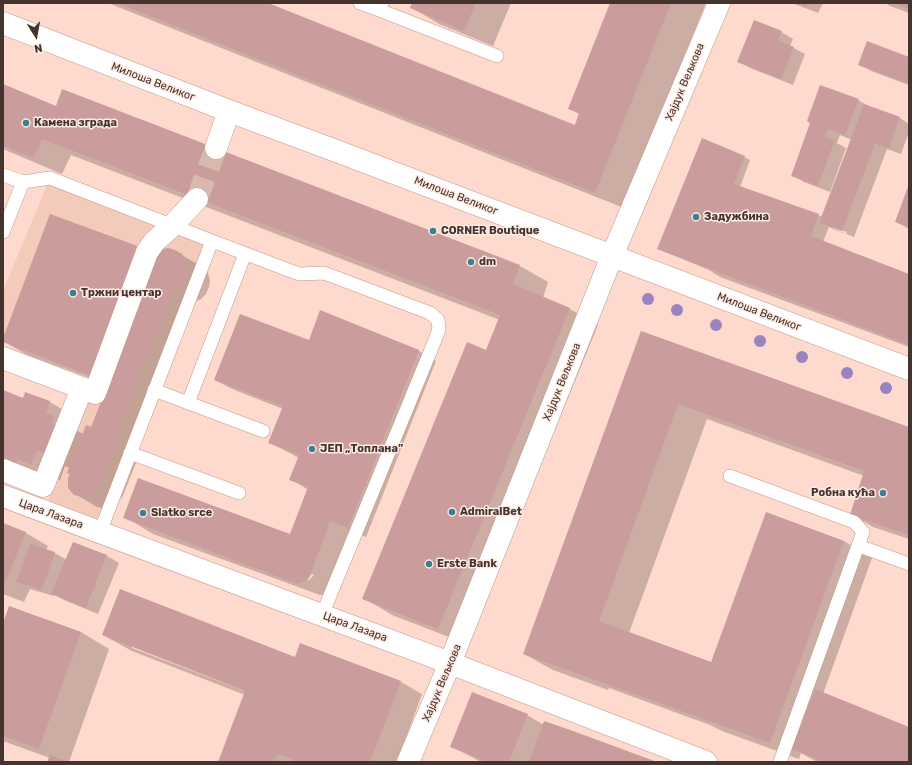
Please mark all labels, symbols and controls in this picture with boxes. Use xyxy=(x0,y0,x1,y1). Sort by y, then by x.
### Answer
north arrow xyxy=(16,16,56,56)
text: N xyxy=(33,41,44,55)
street label: Хајдук Вељкова xyxy=(663,41,707,123)
street label: Милоша Великог xyxy=(109,60,197,104)
place label: Камена зграда xyxy=(34,116,117,130)
marker: Камена зграда xyxy=(21,118,31,128)
street label: Милоша Великог xyxy=(412,174,500,218)
place label: Задужбина xyxy=(704,210,769,224)
marker: Задужбина xyxy=(691,212,701,222)
place label: CORNER Boutique xyxy=(441,224,539,238)
marker: CORNER Boutique xyxy=(428,226,438,236)
place label: dm xyxy=(479,255,496,269)
marker: dm xyxy=(466,257,476,267)
place label: Тржни центар xyxy=(81,286,161,300)
marker: Тржни центар xyxy=(68,288,78,298)
street label: Милоша Великог xyxy=(715,290,803,334)
street label: Хајдук Вељкова xyxy=(540,341,584,423)
place label: ЈЕП „Топлана” xyxy=(320,442,403,456)
marker: ЈЕП „Топлана” xyxy=(307,444,317,454)
place label: Робна кућа xyxy=(811,486,875,500)
marker: Робна кућа xyxy=(878,488,888,498)
street label: Цара Лазара xyxy=(17,496,85,532)
place label: AdmiralBet xyxy=(460,505,522,519)
place label: Slatko srce xyxy=(151,506,212,520)
marker: AdmiralBet xyxy=(447,507,457,517)
marker: Slatko srce xyxy=(138,508,148,518)
place label: Erste Bank xyxy=(437,557,497,571)
marker: Erste Bank xyxy=(424,559,434,569)
street label: Цара Лазара xyxy=(321,609,389,645)
street label: Хајдук Вељкова xyxy=(420,642,464,724)

